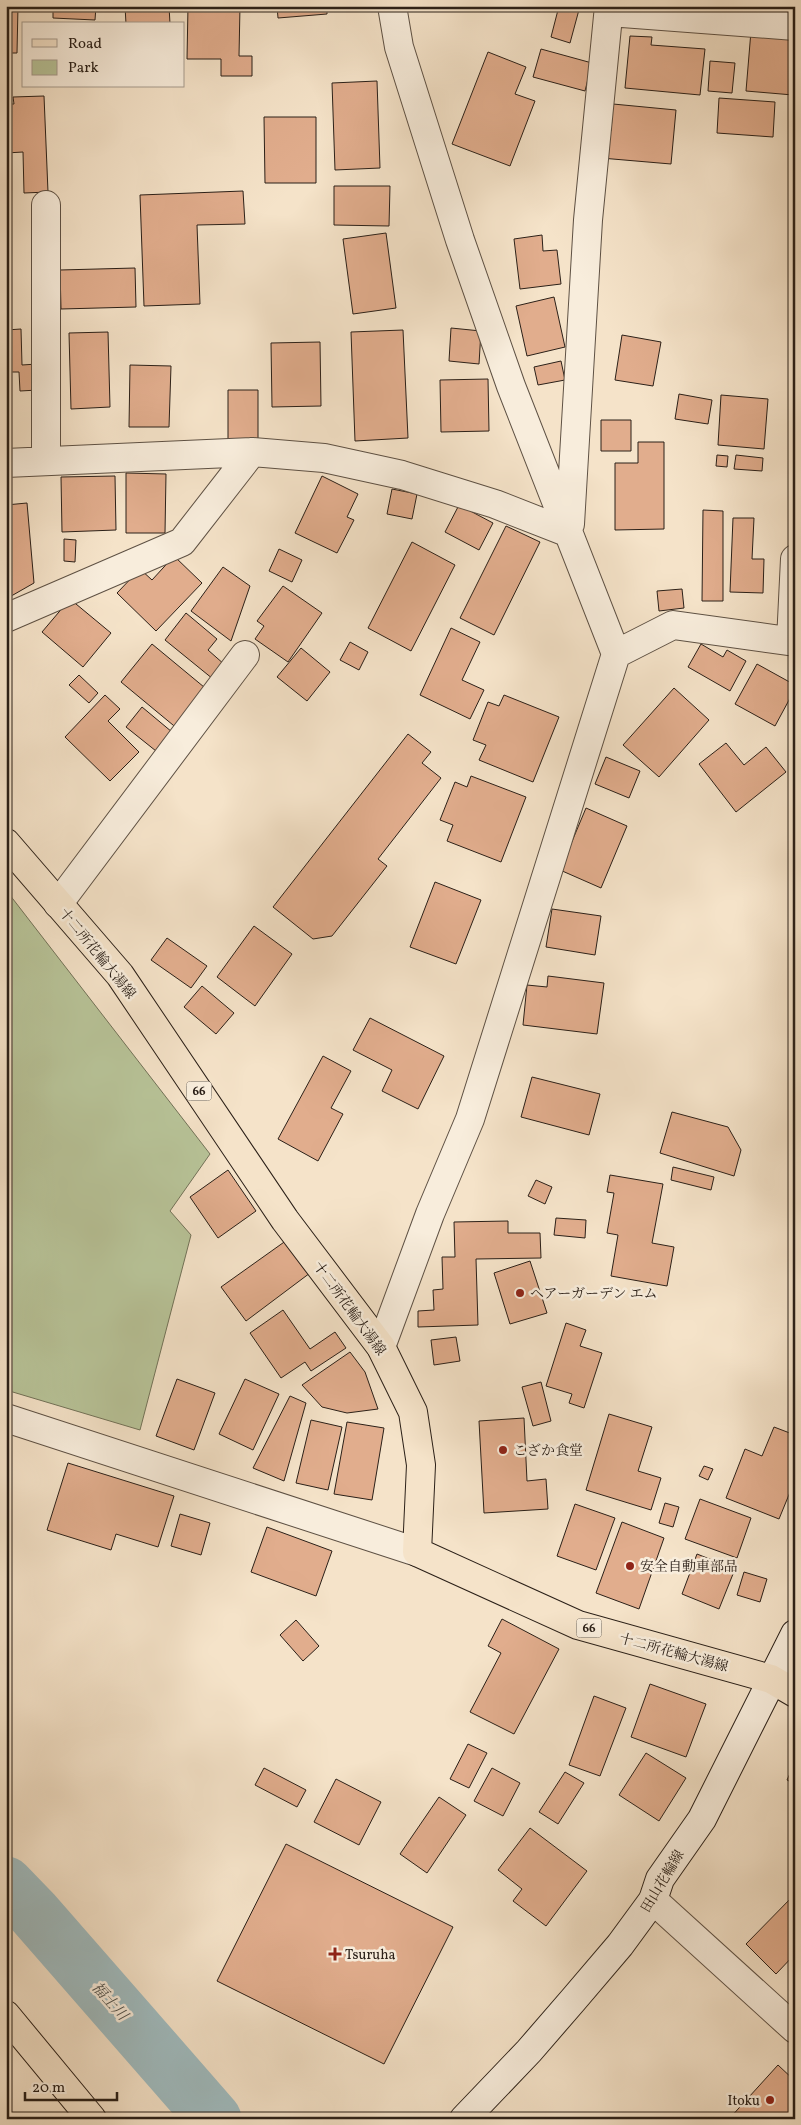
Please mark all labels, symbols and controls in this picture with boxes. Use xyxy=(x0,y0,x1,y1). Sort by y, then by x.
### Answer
legend xyxy=(22,22,185,88)
text: Road xyxy=(68,34,102,55)
text: Park xyxy=(68,58,99,79)
street label: 十二所花輪大湯線 xyxy=(54,904,139,1003)
road number: 66 xyxy=(186,1082,212,1100)
street label: 十二所花輪大湯線 xyxy=(308,1258,389,1360)
place label: ヘアーガーデン エム xyxy=(530,1285,657,1304)
marker: ヘアーガーデン エム xyxy=(514,1287,526,1299)
place label: こざか食堂 xyxy=(513,1442,583,1461)
marker: こざか食堂 xyxy=(497,1444,509,1456)
place label: 安全自動車部品 xyxy=(640,1558,738,1577)
marker: 安全自動車部品 xyxy=(624,1560,636,1572)
road number: 66 xyxy=(576,1619,602,1638)
street label: 十二所花輪大湯線 xyxy=(617,1630,730,1677)
street label: 田山花輪線 xyxy=(637,1847,689,1917)
place label: Tsuruha xyxy=(345,1946,395,1965)
marker: Tsuruha xyxy=(329,1948,341,1960)
water label: 福士川 xyxy=(86,1978,133,2027)
scale bar xyxy=(25,2070,118,2102)
text: 20 m xyxy=(32,2078,65,2099)
place label: Itoku xyxy=(727,2092,760,2111)
marker: Itoku xyxy=(764,2094,776,2106)

